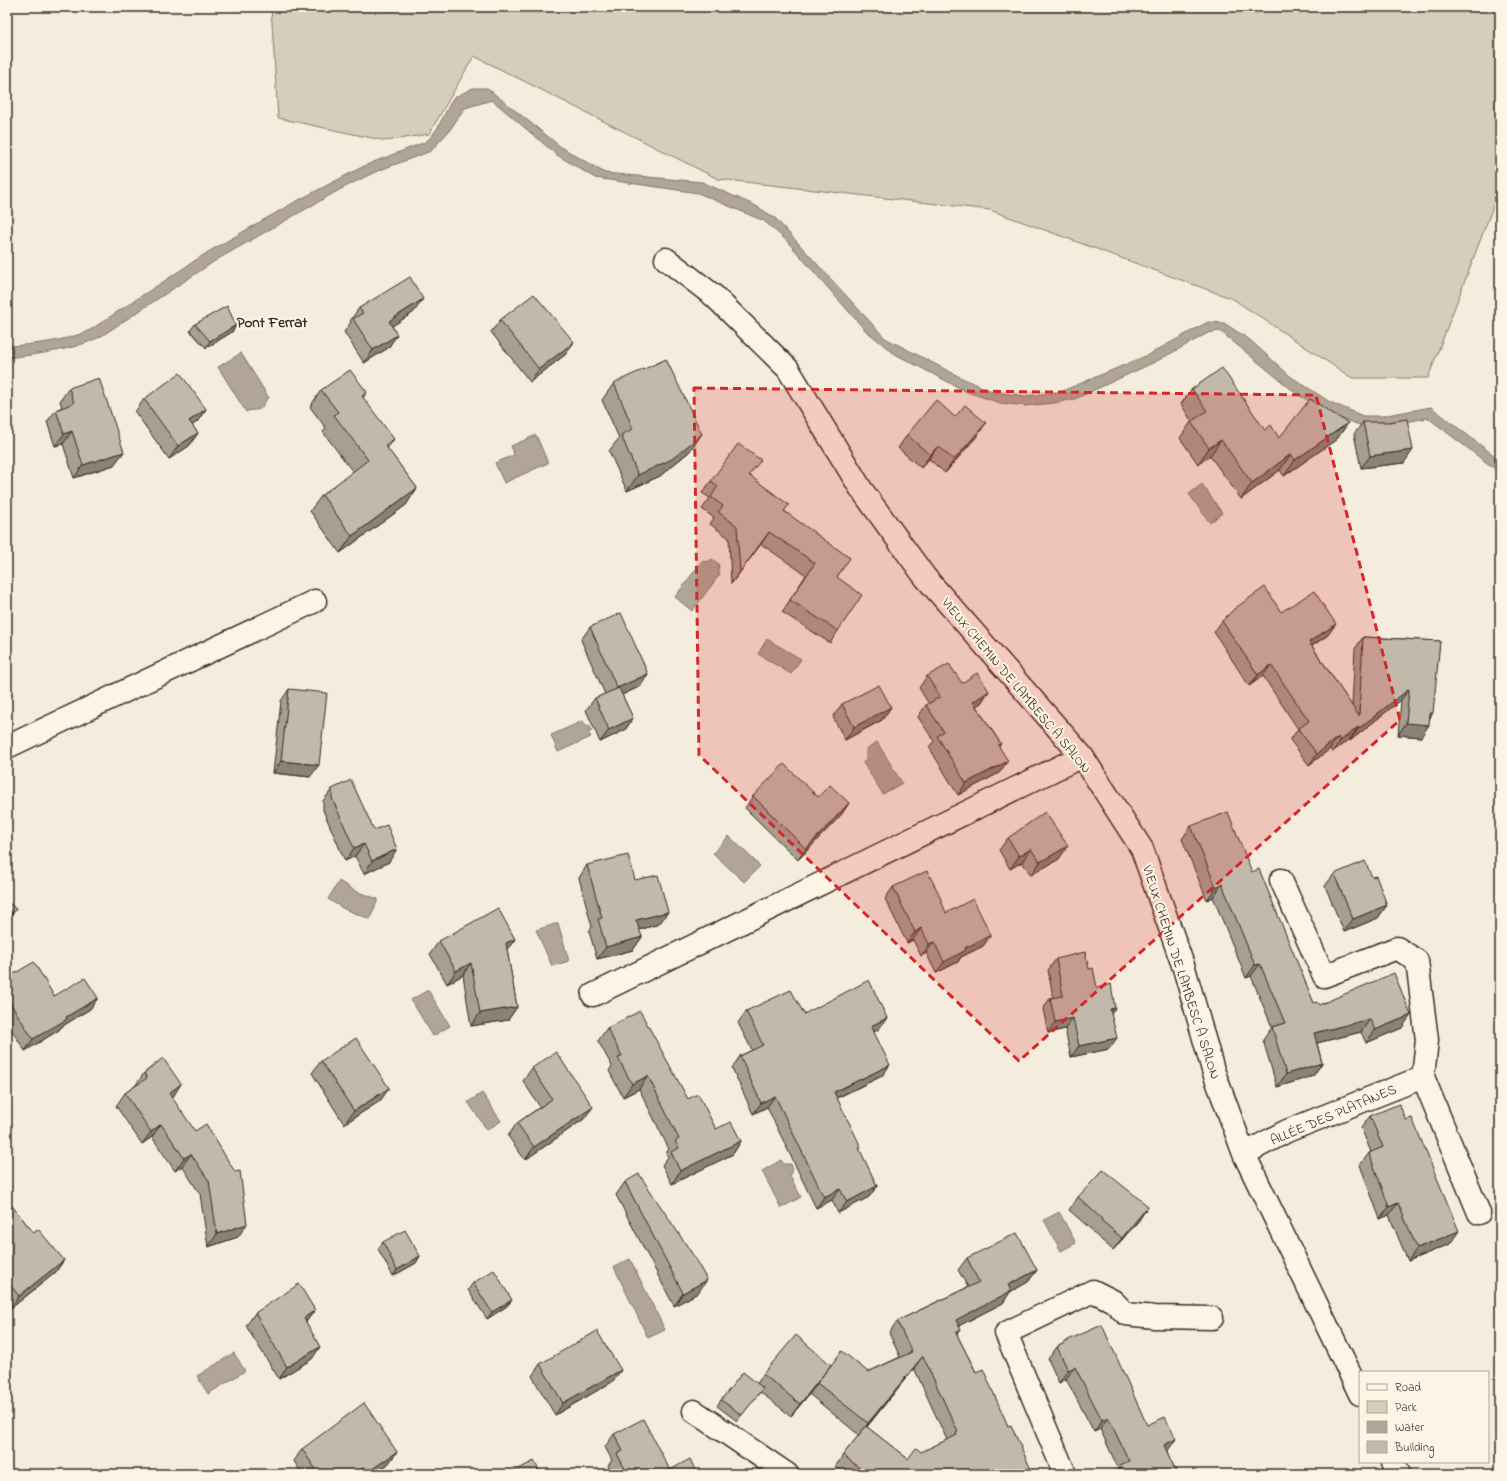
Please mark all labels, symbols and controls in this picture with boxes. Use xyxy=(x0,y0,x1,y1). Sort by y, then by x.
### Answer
district label: Pont Ferrat xyxy=(237,312,308,334)
street label: VIEUX CHEMIN DE LAMBESC À SALON xyxy=(935,593,1096,779)
street label: VIEUX CHEMIN DE LAMBESC À SALON xyxy=(1136,862,1225,1082)
street label: ALLÉE DES PLATANES xyxy=(1267,1079,1400,1151)
legend xyxy=(1359,1371,1489,1463)
text: Road xyxy=(1395,1379,1421,1397)
text: Park xyxy=(1395,1399,1417,1417)
text: Water xyxy=(1395,1419,1424,1437)
text: Building xyxy=(1394,1439,1434,1458)

